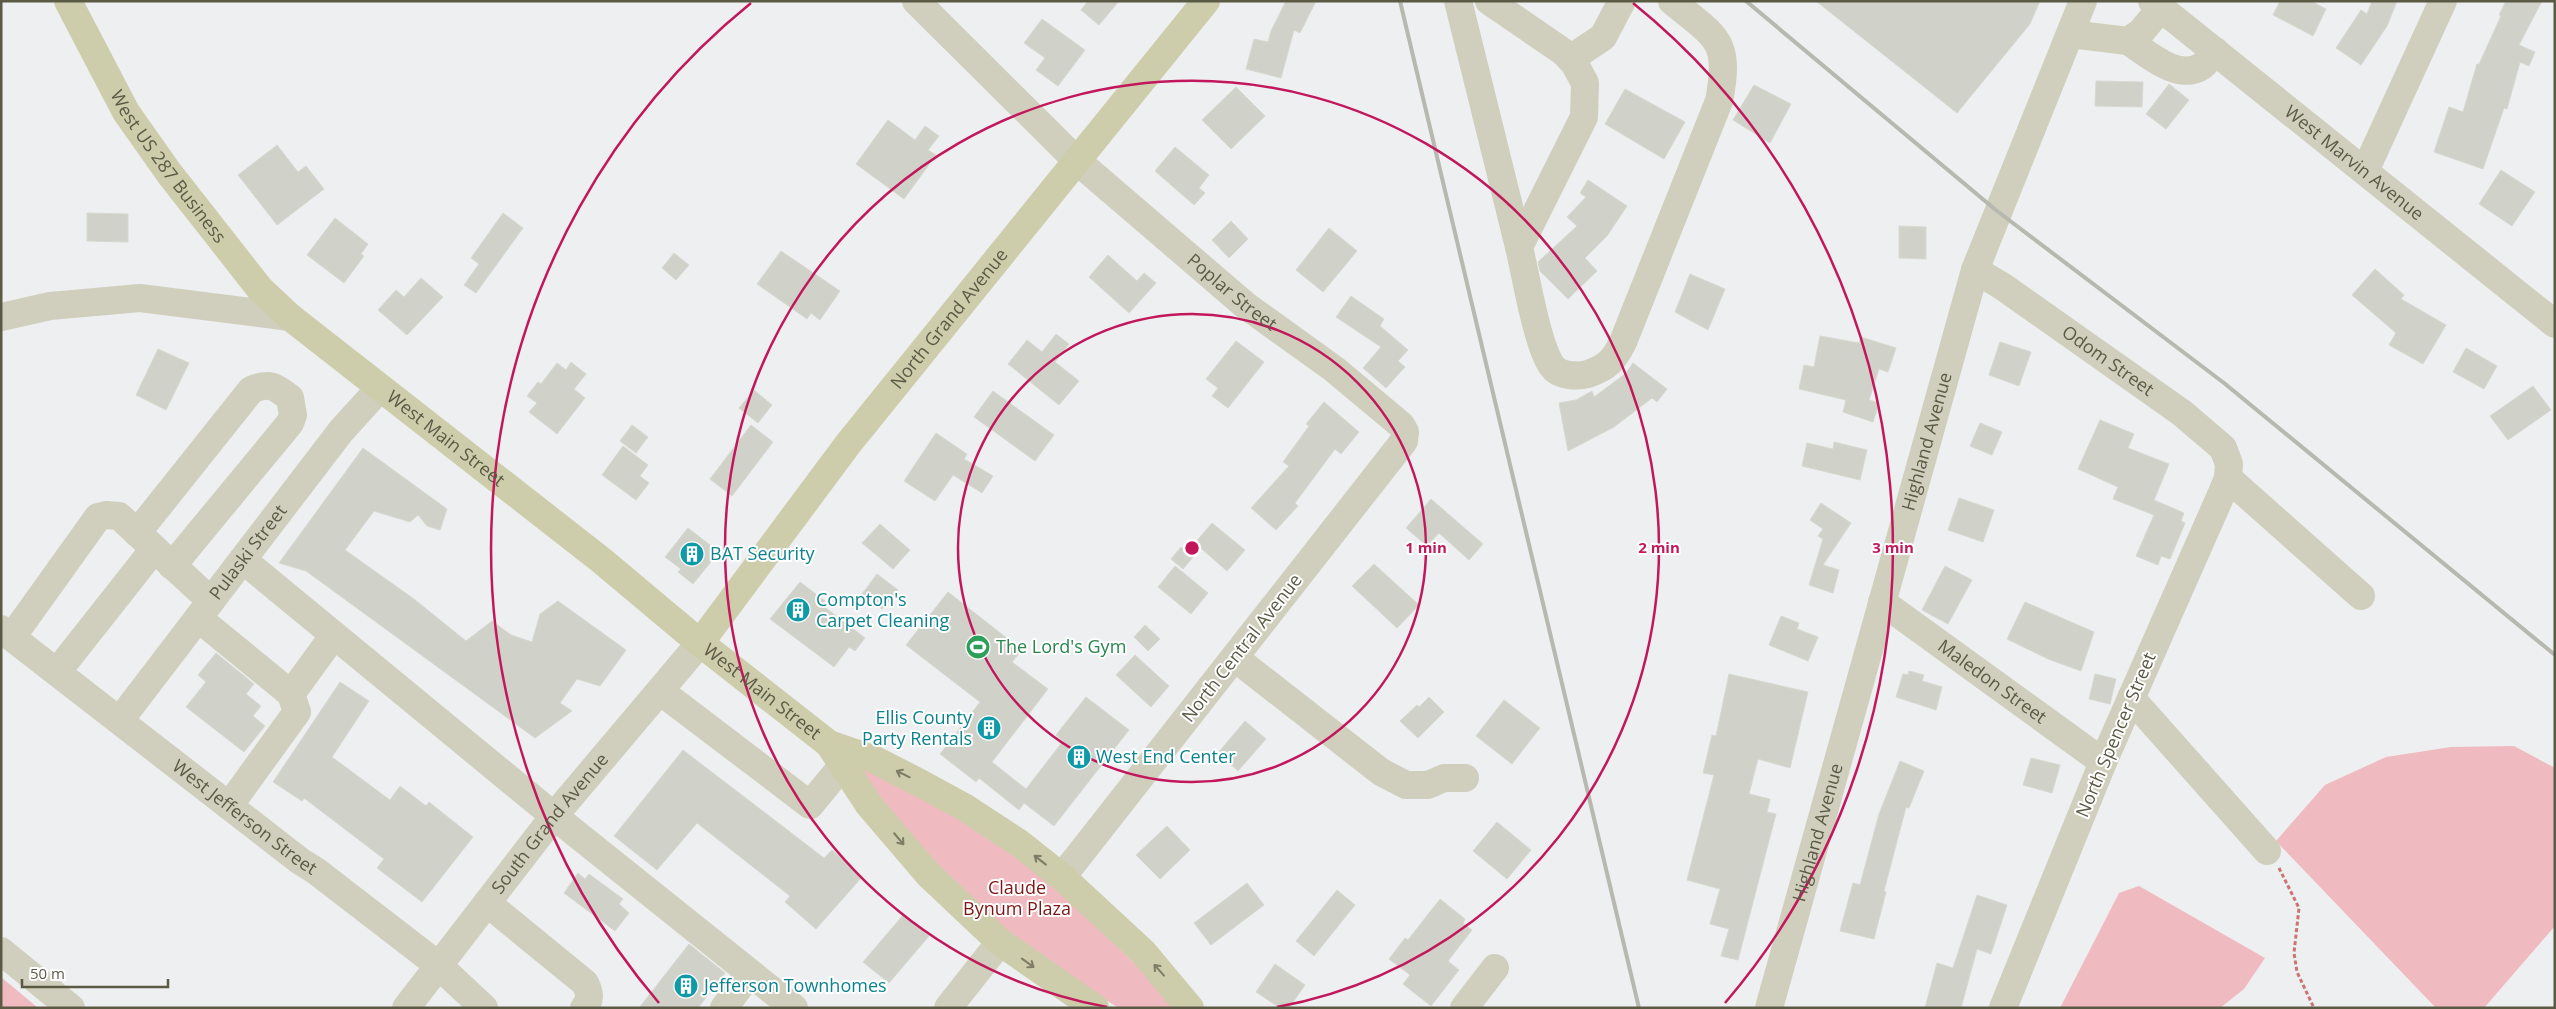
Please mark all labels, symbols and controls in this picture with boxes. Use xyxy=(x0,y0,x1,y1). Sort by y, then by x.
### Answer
street label: West US 287 Business xyxy=(106,85,232,247)
street label: West Marvin Avenue xyxy=(2280,99,2429,225)
street label: North Grand Avenue xyxy=(884,243,1012,393)
street label: Poplar Street xyxy=(1182,248,1282,335)
street label: Odom Street xyxy=(2058,319,2159,401)
street label: Highland Avenue xyxy=(1895,369,1957,513)
street label: West Main Street xyxy=(383,384,510,491)
street label: Pulaski Street xyxy=(203,499,292,604)
text: 1 min xyxy=(1405,537,1447,557)
text: 2 min xyxy=(1638,537,1680,557)
text: 3 min xyxy=(1872,537,1914,557)
centre of rings xyxy=(1183,539,1201,557)
building icon: BAT Security xyxy=(679,541,705,567)
place label: BAT Security xyxy=(710,541,816,565)
street label: North Central Avenue xyxy=(1176,568,1307,726)
place label: Compton's Carpet Cleaning xyxy=(816,587,950,632)
building icon: Compton's Carpet Cleaning xyxy=(785,597,811,623)
street label: Maledon Street xyxy=(1934,633,2052,728)
sports icon: The Lord's Gym xyxy=(965,634,991,660)
place label: The Lord's Gym xyxy=(996,634,1126,658)
street label: West Main Street xyxy=(699,637,826,744)
street label: North Spencer Street xyxy=(2069,648,2161,821)
place label: Ellis County Party Rentals xyxy=(862,705,973,750)
building icon: Ellis County Party Rentals xyxy=(976,715,1002,741)
building icon: West End Center xyxy=(1066,744,1092,770)
place label: West End Center xyxy=(1096,744,1236,768)
street label: South Grand Avenue xyxy=(486,748,613,898)
street label: West Jefferson Street xyxy=(168,753,322,880)
street label: Highland Avenue xyxy=(1786,760,1848,904)
one-way arrow xyxy=(895,769,910,779)
one-way arrow xyxy=(893,833,904,846)
one-way arrow xyxy=(1034,854,1047,865)
park label: Claude Bynum Plaza xyxy=(963,875,1071,920)
scale bar xyxy=(22,956,169,988)
one-way arrow xyxy=(1021,958,1034,969)
text: 50 m xyxy=(30,963,65,983)
one-way arrow xyxy=(1153,964,1165,977)
building icon: Jefferson Townhomes xyxy=(673,973,699,999)
place label: Jefferson Townhomes xyxy=(702,973,887,997)

